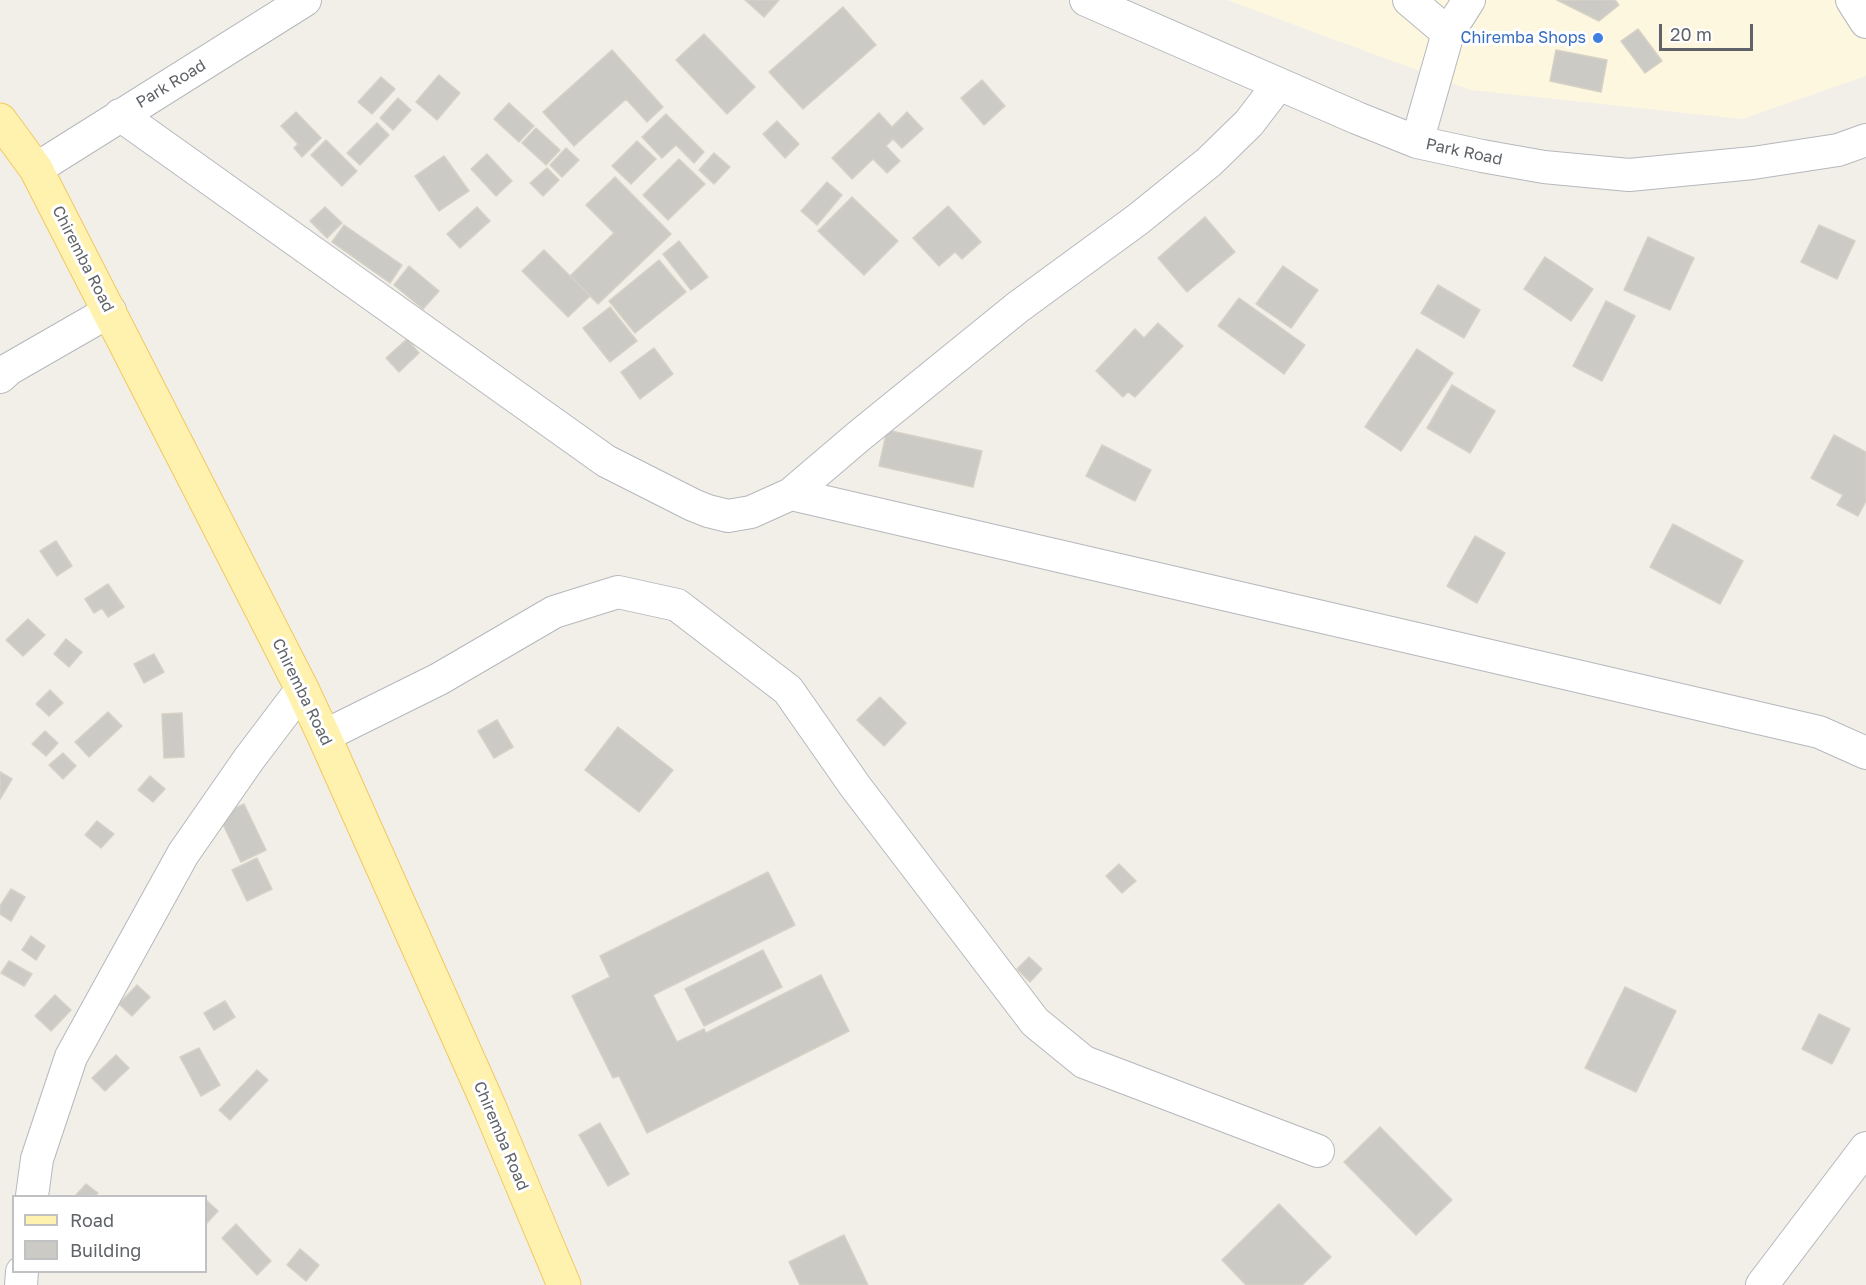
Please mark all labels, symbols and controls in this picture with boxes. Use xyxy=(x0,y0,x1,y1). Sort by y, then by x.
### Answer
scale bar xyxy=(1662,12,1756,50)
text: 20 m xyxy=(1670,23,1712,45)
place label: Chiremba Shops xyxy=(1461,28,1586,48)
marker: Chiremba Shops xyxy=(1591,31,1605,45)
street label: Park Road xyxy=(133,56,209,112)
street label: Park Road xyxy=(1424,135,1504,169)
street label: Chiremba Road xyxy=(48,203,118,315)
street label: Chiremba Road xyxy=(268,635,336,749)
street label: Chiremba Road xyxy=(469,1079,533,1193)
legend xyxy=(12,1195,207,1273)
text: Road xyxy=(70,1209,114,1231)
text: Building xyxy=(70,1239,141,1261)

